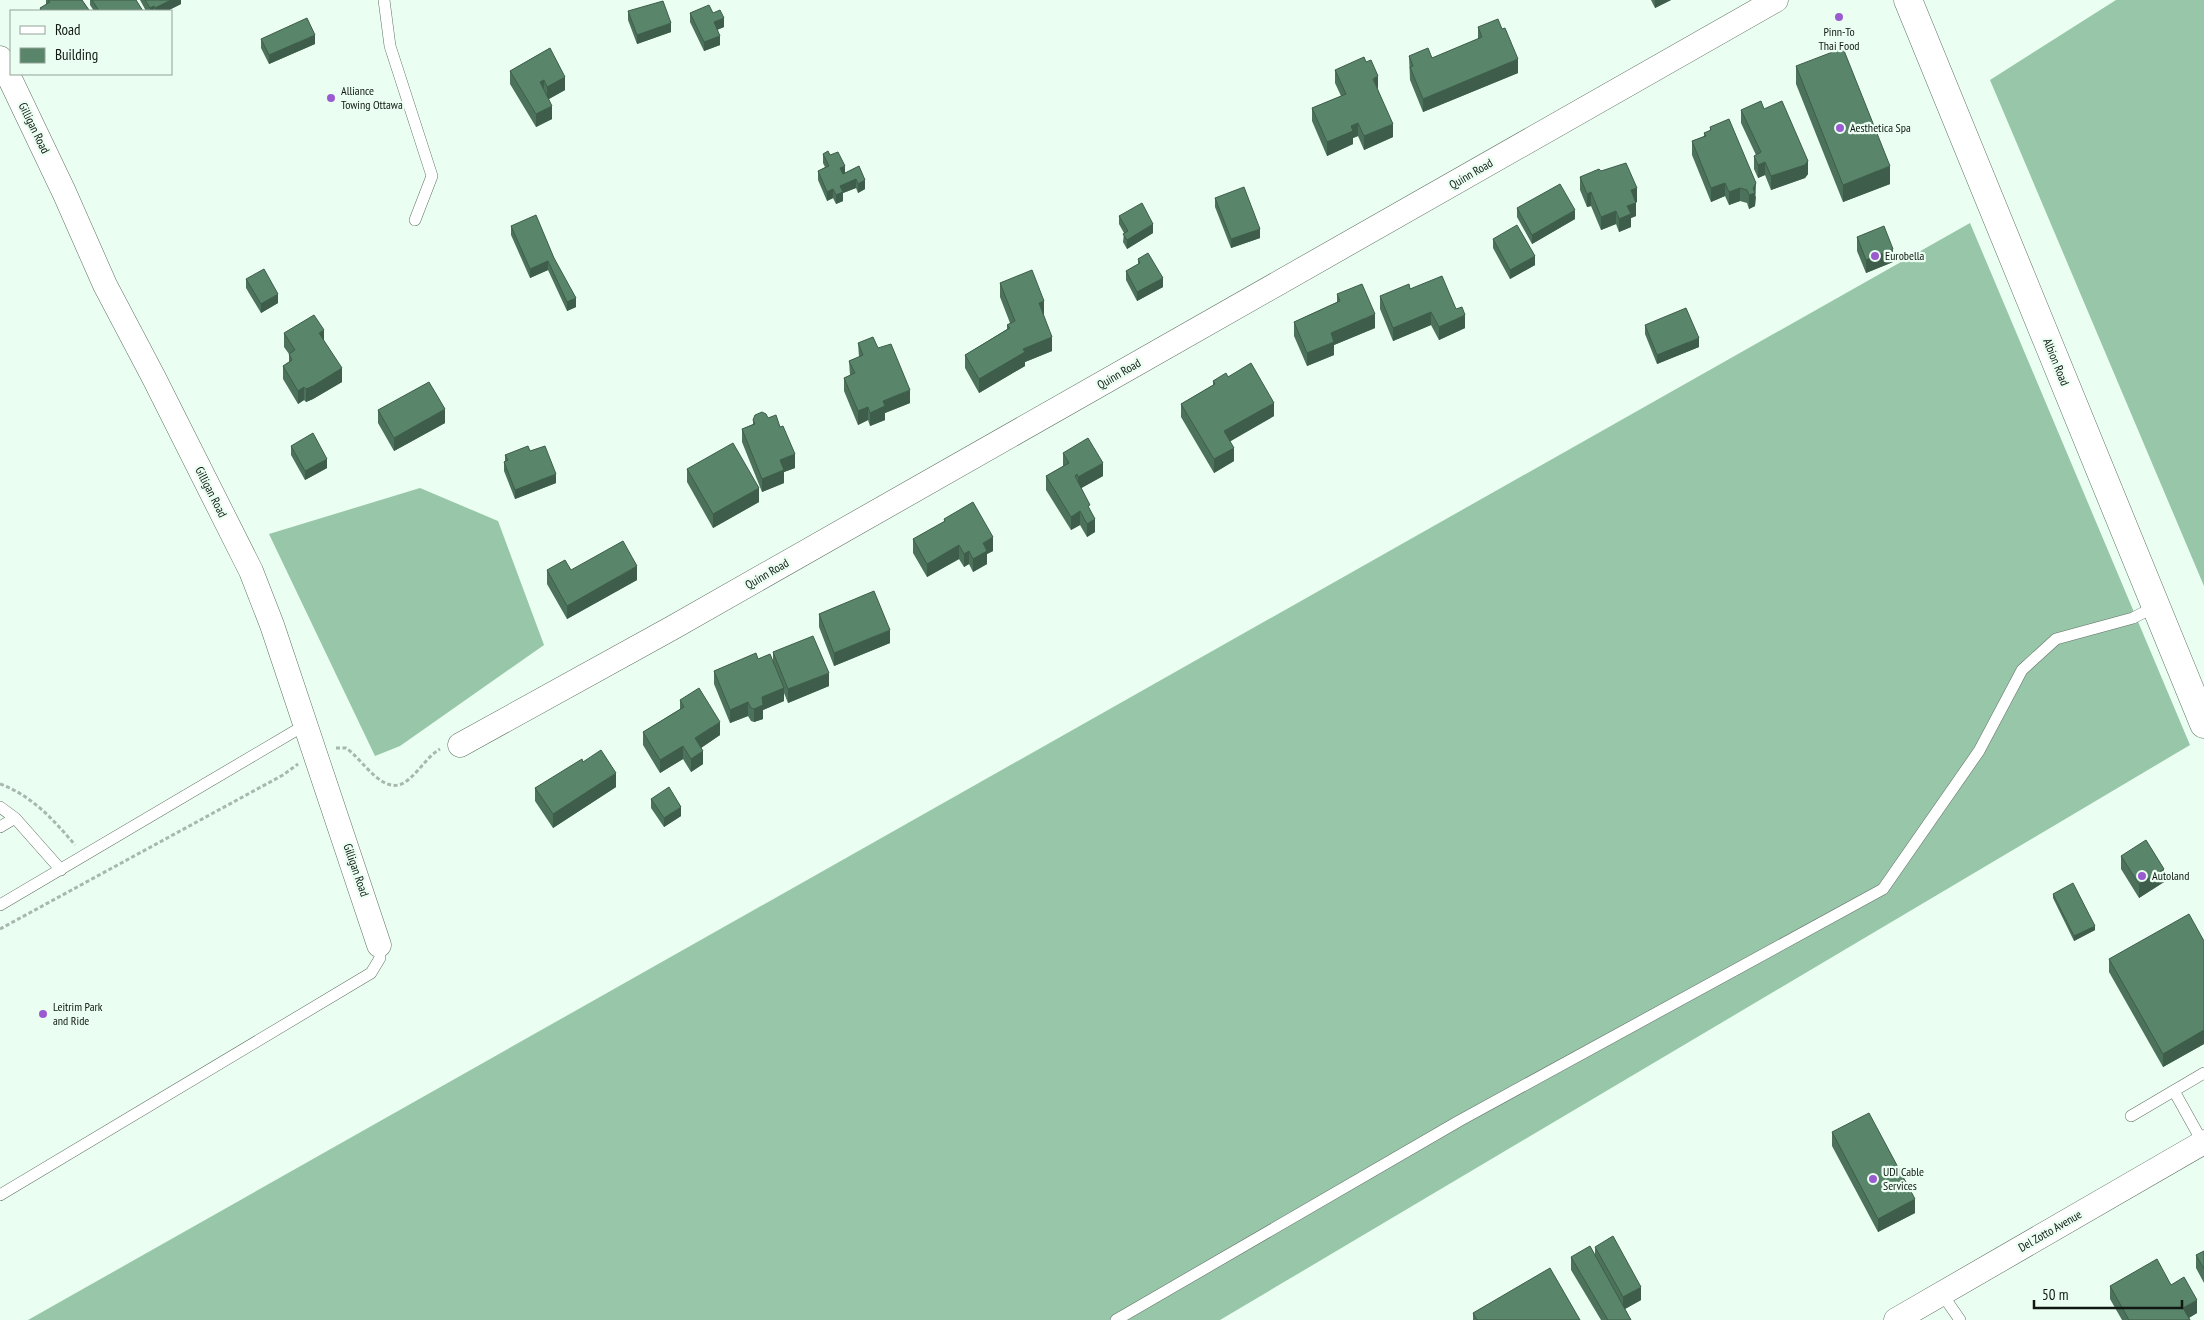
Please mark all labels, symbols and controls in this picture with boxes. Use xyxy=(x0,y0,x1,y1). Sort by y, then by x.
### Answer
legend xyxy=(10,10,172,75)
marker: Pinn-To Thai Food xyxy=(1833,11,1845,23)
text: Road xyxy=(55,20,81,39)
place label: Pinn-To Thai Food xyxy=(1818,24,1860,53)
text: Building xyxy=(55,45,98,64)
place label: Alliance Towing Ottawa xyxy=(341,83,403,112)
marker: Alliance Towing Ottawa xyxy=(325,92,337,104)
street label: Gilligan Road xyxy=(16,100,53,156)
place label: Aesthetica Spa xyxy=(1850,120,1911,135)
marker: Aesthetica Spa xyxy=(1834,122,1846,134)
street label: Quinn Road xyxy=(1446,155,1495,192)
place label: Eurobella xyxy=(1885,248,1925,263)
marker: Eurobella xyxy=(1869,250,1881,262)
street label: Albion Road xyxy=(2040,336,2073,388)
street label: Quinn Road xyxy=(1094,355,1143,392)
street label: Gilligan Road xyxy=(192,464,231,520)
street label: Quinn Road xyxy=(742,555,791,592)
street label: Gilligan Road xyxy=(340,841,373,898)
place label: Autoland xyxy=(2152,868,2189,883)
marker: Autoland xyxy=(2136,870,2148,882)
place label: Leitrim Park and Ride xyxy=(53,999,103,1028)
marker: Leitrim Park and Ride xyxy=(37,1008,49,1020)
place label: UDI Cable Services xyxy=(1883,1164,1924,1193)
marker: UDI Cable Services xyxy=(1867,1173,1879,1185)
street label: Del Zotto Avenue xyxy=(2015,1206,2084,1255)
scale bar xyxy=(2034,1278,2182,1310)
text: 50 m xyxy=(2042,1285,2068,1304)

